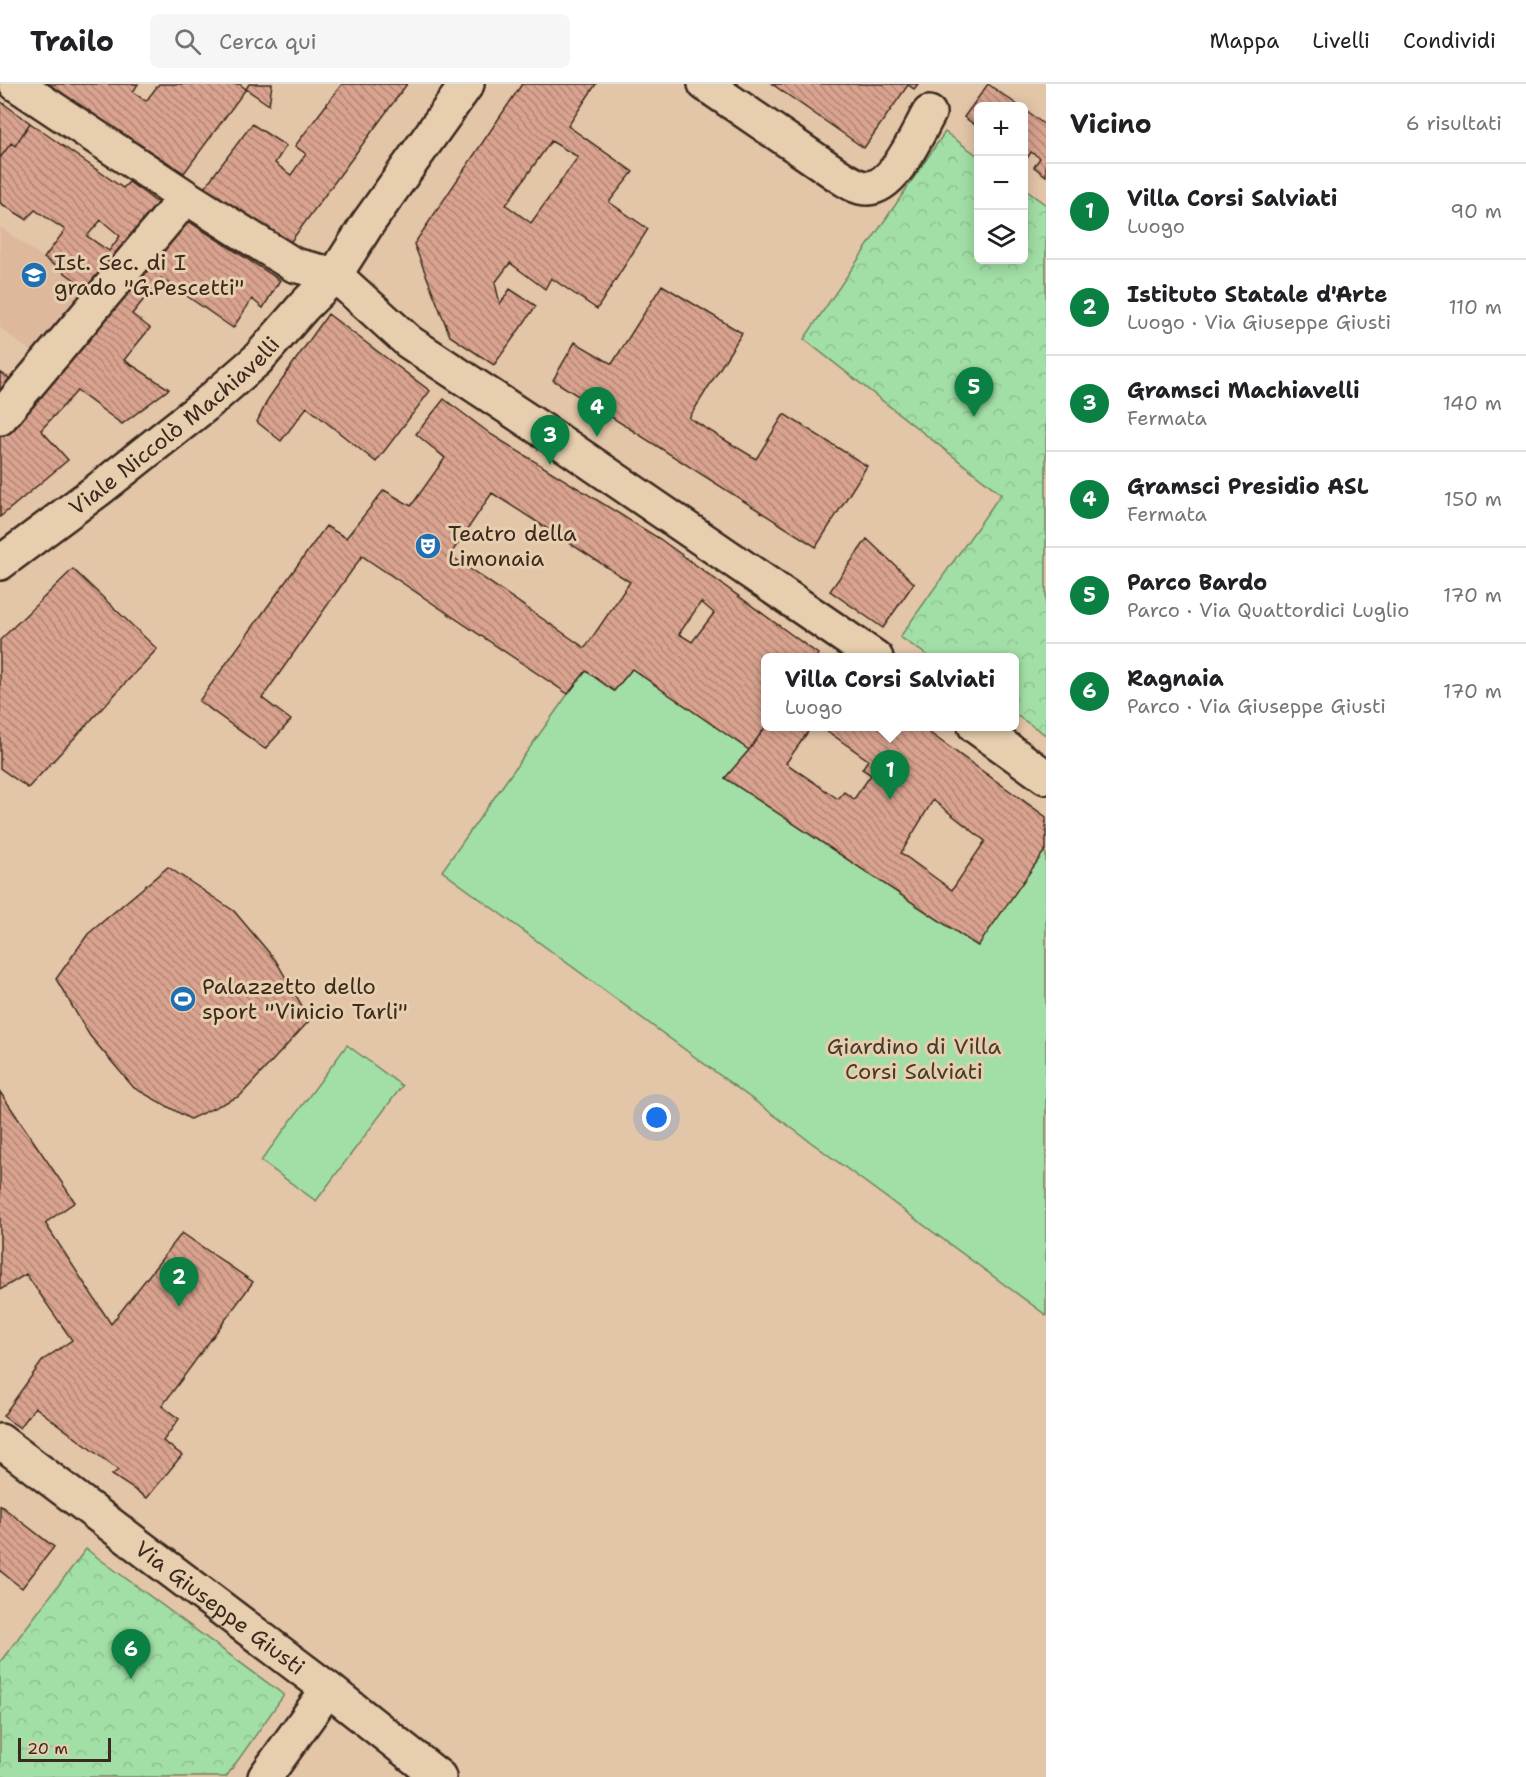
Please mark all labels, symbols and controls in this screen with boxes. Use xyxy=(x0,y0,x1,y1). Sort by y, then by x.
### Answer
search box xyxy=(150,14,570,68)
text: Trailo xyxy=(30,22,114,60)
icon: search xyxy=(171,25,204,58)
text: Cerca qui xyxy=(219,27,317,56)
text: Mappa xyxy=(1209,27,1279,55)
text: Livelli xyxy=(1312,27,1370,55)
text: Condividi xyxy=(1403,27,1496,55)
map controls xyxy=(974,102,1028,264)
button: + xyxy=(974,102,1028,156)
text: Vicino xyxy=(1070,106,1152,141)
text: 6 risultati xyxy=(1406,110,1502,136)
button: − xyxy=(974,156,1028,210)
text: Villa Corsi Salviati xyxy=(1127,184,1338,213)
text: 1 xyxy=(1085,198,1094,224)
text: 90 m xyxy=(1450,198,1502,224)
button: layers xyxy=(974,210,1028,264)
text: Luogo xyxy=(1127,213,1185,239)
place label: Ist. Sec. di I grado "G.Pescetti" xyxy=(54,248,244,302)
school or university icon: Ist. Sec. di I grado "G.Pescetti" xyxy=(19,260,49,290)
text: Istituto Statale d'Arte xyxy=(1127,280,1388,309)
text: 2 xyxy=(1083,294,1097,320)
text: 110 m xyxy=(1448,294,1502,320)
text: Luogo · Via Giuseppe Giusti xyxy=(1127,309,1391,335)
street label: Viale Niccolò Machiavelli xyxy=(63,330,286,521)
pin: 5 xyxy=(954,368,994,417)
text: Gramsci Machiavelli xyxy=(1127,376,1360,405)
pin: 4 xyxy=(578,388,616,437)
text: 3 xyxy=(1083,390,1097,416)
text: 140 m xyxy=(1443,390,1502,416)
text: Fermata xyxy=(1127,405,1207,431)
pin: 3 xyxy=(530,416,570,465)
text: Gramsci Presidio ASL xyxy=(1127,472,1369,501)
text: 4 xyxy=(1083,486,1097,512)
text: 150 m xyxy=(1444,486,1502,512)
text: Fermata xyxy=(1127,501,1207,527)
place label: Teatro della Limonaia xyxy=(448,519,577,573)
theatre icon: Teatro della Limonaia xyxy=(413,531,443,561)
text: Parco Bardo xyxy=(1127,568,1267,597)
text: 5 xyxy=(1083,582,1096,608)
text: 170 m xyxy=(1443,582,1502,608)
text: Parco · Via Quattordici Luglio xyxy=(1127,597,1409,623)
popup xyxy=(761,653,1019,731)
text: Ragnaia xyxy=(1127,664,1224,693)
text: Villa Corsi Salviati xyxy=(785,665,995,694)
text: 6 xyxy=(1083,678,1097,704)
text: 170 m xyxy=(1443,678,1502,704)
text: Parco · Via Giuseppe Giusti xyxy=(1127,693,1386,719)
text: Luogo xyxy=(785,694,843,720)
pin: 1 xyxy=(870,750,910,800)
place label: Palazzetto dello sport "Vinicio Tarli" xyxy=(202,972,408,1026)
sports icon: Palazzetto dello sport "Vinicio Tarli" xyxy=(168,984,198,1014)
park label: Giardino di Villa Corsi Salviati xyxy=(827,1032,1002,1086)
your location xyxy=(642,1103,671,1132)
pin: 2 xyxy=(160,1258,198,1307)
street label: Via Giuseppe Giusti xyxy=(129,1534,311,1681)
pin: 6 xyxy=(112,1630,150,1679)
scale bar xyxy=(18,1735,111,1762)
text: 20 m xyxy=(27,1738,68,1759)

